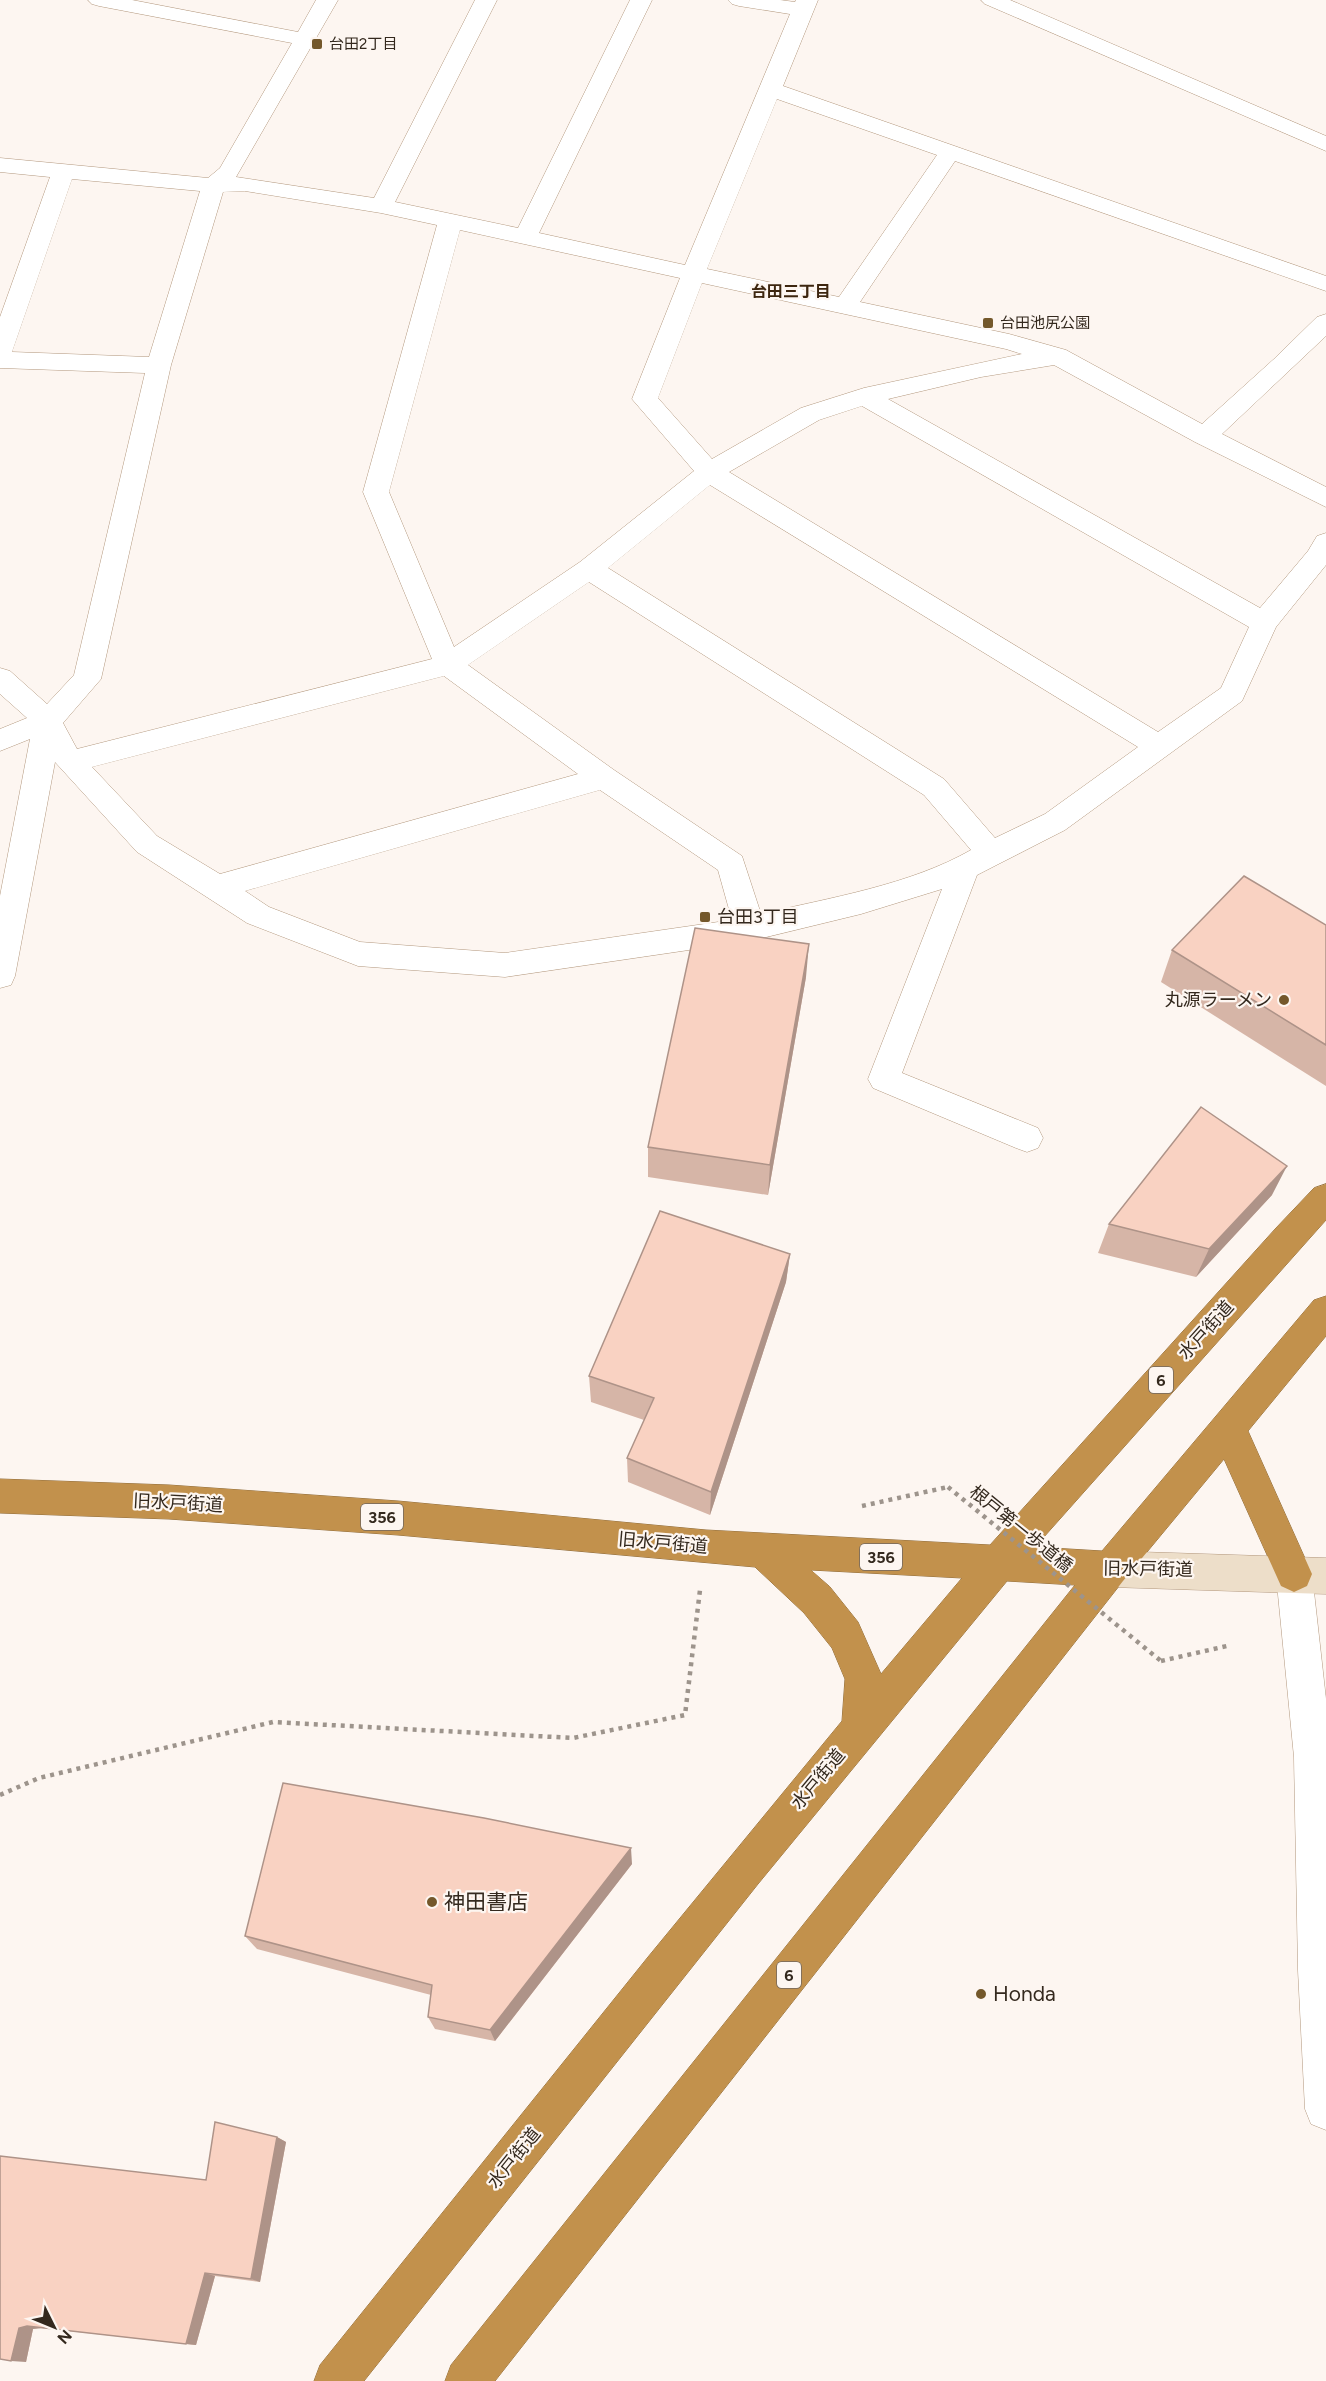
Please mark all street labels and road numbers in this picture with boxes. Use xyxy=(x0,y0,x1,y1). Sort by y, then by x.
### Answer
street label: 水戸街道 xyxy=(1174,1296,1238,1364)
road number: 6 xyxy=(1149,1367,1173,1393)
street label: 根戸第一歩道橋 xyxy=(965,1481,1077,1577)
street label: 旧水戸街道 xyxy=(132,1490,224,1516)
road number: 356 xyxy=(361,1504,403,1530)
street label: 旧水戸街道 xyxy=(617,1528,709,1558)
road number: 356 xyxy=(860,1544,902,1570)
street label: 旧水戸街道 xyxy=(1103,1557,1193,1581)
street label: 水戸街道 xyxy=(786,1744,850,1814)
road number: 6 xyxy=(777,1962,801,1988)
street label: 水戸街道 xyxy=(483,2123,545,2193)

